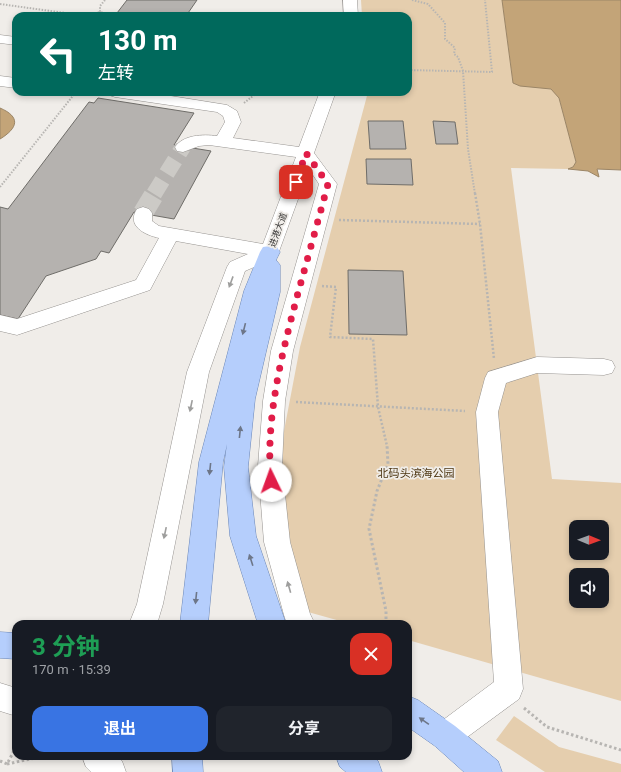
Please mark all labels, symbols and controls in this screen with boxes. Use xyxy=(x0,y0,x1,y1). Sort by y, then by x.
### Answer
text: 130 m xyxy=(98,24,177,57)
icon: left xyxy=(32,28,84,80)
text: 左转 xyxy=(98,62,134,83)
pin xyxy=(279,165,313,199)
icon: arrive xyxy=(285,171,307,193)
street label: 进港大道 xyxy=(267,211,289,249)
one-way arrow xyxy=(228,277,234,289)
one-way arrow xyxy=(241,323,247,335)
one-way arrow xyxy=(188,400,194,412)
one-way arrow xyxy=(237,426,243,438)
position arrow xyxy=(250,460,292,502)
one-way arrow xyxy=(207,463,213,475)
park label: 北码头滨海公园 xyxy=(378,467,455,480)
north arrow xyxy=(569,520,609,560)
map controls xyxy=(569,520,609,608)
one-way arrow xyxy=(161,527,167,539)
one-way arrow xyxy=(248,554,254,566)
button: sound xyxy=(569,568,609,608)
one-way arrow xyxy=(286,581,292,593)
one-way arrow xyxy=(193,592,200,604)
text: 3 分钟 xyxy=(32,633,100,661)
button: close xyxy=(350,633,392,675)
text: 170 m · 15:39 xyxy=(32,662,111,677)
button: 退出 xyxy=(32,706,208,752)
button: 分享 xyxy=(216,706,392,752)
one-way arrow xyxy=(419,717,429,725)

